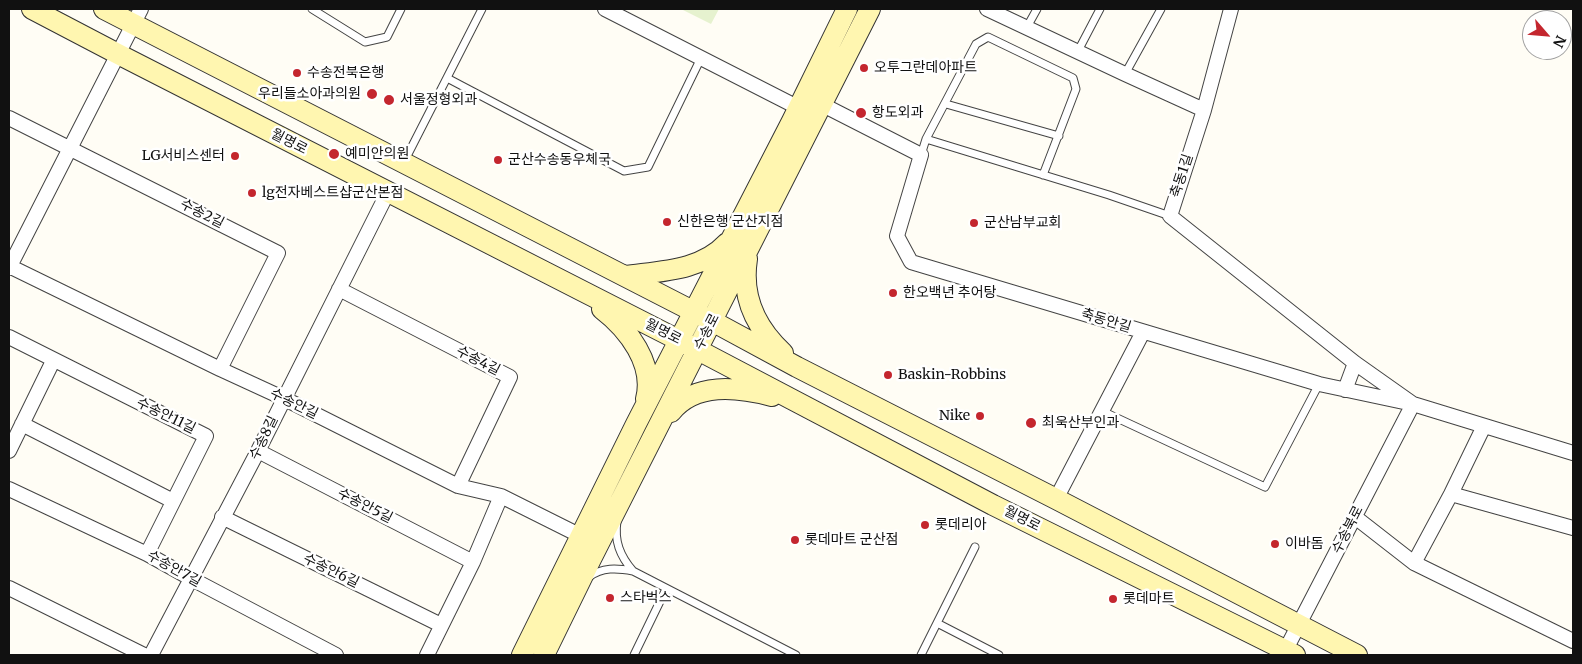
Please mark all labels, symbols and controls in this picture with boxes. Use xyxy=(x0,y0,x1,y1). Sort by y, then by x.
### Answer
north arrow xyxy=(1522,10,1572,60)
text: N xyxy=(1549,32,1570,50)
place label: 오투그란데아파트 xyxy=(874,60,977,76)
marker: 오투그란데아파트 xyxy=(858,62,870,74)
place label: 수송전북은행 xyxy=(307,65,384,81)
marker: 수송전북은행 xyxy=(291,67,303,79)
place label: 우리들소아과의원 xyxy=(258,86,361,102)
marker: 우리들소아과의원 xyxy=(365,87,379,101)
place label: 서울정형외과 xyxy=(400,92,477,108)
marker: 서울정형외과 xyxy=(382,93,396,107)
place label: 항도외과 xyxy=(872,105,924,121)
marker: 항도외과 xyxy=(854,106,868,120)
street label: 월명로 xyxy=(268,126,310,158)
place label: 예미안의원 xyxy=(345,146,409,162)
marker: 예미안의원 xyxy=(327,147,341,161)
place label: LG서비스센터 xyxy=(142,148,225,164)
marker: LG서비스센터 xyxy=(229,150,241,162)
place label: 군산수송동우체국 xyxy=(508,152,611,168)
street label: 축동1길 xyxy=(1167,152,1197,200)
marker: 군산수송동우체국 xyxy=(492,154,504,166)
place label: lg전자베스트샵군산본점 xyxy=(262,185,403,201)
marker: lg전자베스트샵군산본점 xyxy=(246,187,258,199)
street label: 수송2길 xyxy=(177,196,227,232)
place label: 신한은행 군산지점 xyxy=(677,214,783,230)
place label: 군산남부교회 xyxy=(984,215,1061,231)
marker: 신한은행 군산지점 xyxy=(661,216,673,228)
marker: 군산남부교회 xyxy=(968,217,980,229)
place label: 한오백년 추어탕 xyxy=(903,285,996,301)
marker: 한오백년 추어탕 xyxy=(887,287,899,299)
street label: 축동안길 xyxy=(1079,305,1133,337)
street label: 수송로 xyxy=(691,311,723,353)
street label: 월명로 xyxy=(642,316,684,348)
street label: 수송4길 xyxy=(453,343,503,379)
place label: Baskin-Robbins xyxy=(898,367,1006,383)
marker: Baskin-Robbins xyxy=(882,369,894,381)
street label: 수송안길 xyxy=(267,385,321,423)
street label: 수송안11길 xyxy=(134,394,198,438)
place label: Nike xyxy=(939,408,970,424)
marker: Nike xyxy=(974,410,986,422)
street label: 수송8길 xyxy=(246,413,282,463)
place label: 최욱산부인과 xyxy=(1042,415,1119,431)
marker: 최욱산부인과 xyxy=(1024,416,1038,430)
street label: 수송안5길 xyxy=(335,485,395,527)
street label: 월명로 xyxy=(1001,503,1043,535)
street label: 수송북로 xyxy=(1329,503,1367,557)
place label: 롯데리아 xyxy=(935,517,987,533)
marker: 롯데리아 xyxy=(919,519,931,531)
place label: 롯데마트 군산점 xyxy=(805,532,898,548)
marker: 롯데마트 군산점 xyxy=(789,534,801,546)
place label: 이바돔 xyxy=(1285,536,1324,552)
marker: 이바돔 xyxy=(1269,538,1281,550)
street label: 수송안7길 xyxy=(144,547,204,591)
street label: 수송안6길 xyxy=(300,550,362,592)
place label: 스타벅스 xyxy=(620,590,672,606)
place label: 롯데마트 xyxy=(1123,591,1175,607)
marker: 스타벅스 xyxy=(604,592,616,604)
marker: 롯데마트 xyxy=(1107,593,1119,605)

